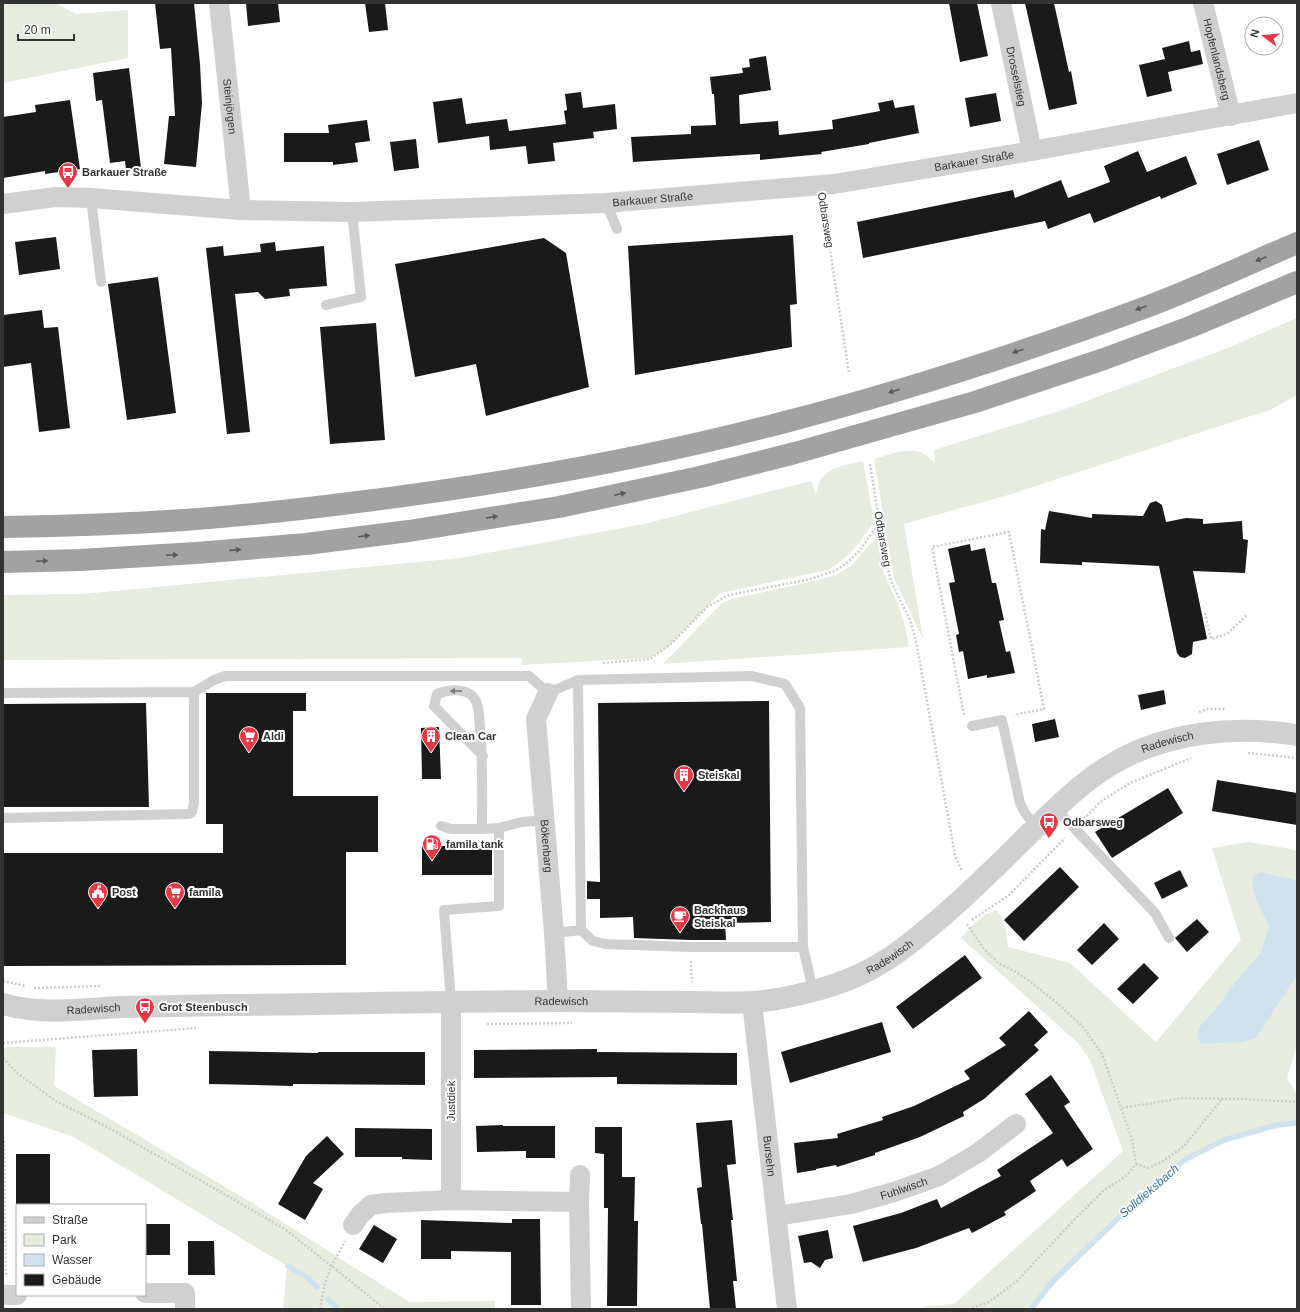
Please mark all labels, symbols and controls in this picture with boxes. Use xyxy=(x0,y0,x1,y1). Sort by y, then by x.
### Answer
scale bar xyxy=(18,16,74,42)
north arrow xyxy=(1244,16,1284,56)
street label: Hopfenlandsberg xyxy=(1201,17,1233,101)
text: 20 m xyxy=(24,23,51,37)
text: N xyxy=(1248,28,1261,39)
street label: Drosselstieg xyxy=(1004,46,1028,107)
street label: Steinjörgen xyxy=(221,78,239,135)
street label: Barkauer Straße xyxy=(933,148,1015,173)
bus stop icon: Barkauer Straße xyxy=(57,161,79,189)
place label: Barkauer Straße xyxy=(82,166,167,178)
street label: Barkauer Straße xyxy=(612,190,693,208)
street label: Odbarsweg xyxy=(816,191,836,249)
one-way arrow xyxy=(1255,256,1267,262)
one-way arrow xyxy=(1135,306,1147,312)
one-way arrow xyxy=(1012,348,1024,354)
one-way arrow xyxy=(888,388,900,394)
one-way arrow xyxy=(614,491,626,497)
street label: Odbarsweg xyxy=(872,510,894,568)
one-way arrow xyxy=(486,514,499,520)
one-way arrow xyxy=(358,533,370,540)
one-way arrow xyxy=(229,547,241,553)
one-way arrow xyxy=(166,551,178,558)
one-way arrow xyxy=(36,558,49,564)
one-way arrow xyxy=(449,688,462,694)
supermarket icon: Aldi xyxy=(238,725,260,753)
building icon: Clean Car xyxy=(420,725,442,753)
street label: Radewisch xyxy=(1139,729,1194,755)
place label: Aldi xyxy=(263,730,284,742)
place label: Clean Car xyxy=(445,730,497,742)
building icon: Steiskal xyxy=(673,764,695,792)
place label: Steiskal xyxy=(698,769,740,781)
bus stop icon: Odbarsweg xyxy=(1038,811,1060,839)
place label: Odbarsweg xyxy=(1063,816,1123,828)
street label: Bökenbarg xyxy=(538,819,555,873)
fuel station icon: famila tank xyxy=(421,833,443,861)
place label: famila tank xyxy=(446,838,504,850)
public building icon: Post xyxy=(87,881,109,909)
supermarket icon: famila xyxy=(164,881,186,909)
place label: Post xyxy=(112,886,136,898)
place label: famila xyxy=(189,886,222,898)
place label: Backhaus Steiskal xyxy=(694,904,746,929)
cafe icon: Backhaus Steiskal xyxy=(669,905,691,933)
street label: Radewisch xyxy=(864,937,915,977)
street label: Radewisch xyxy=(534,995,588,1007)
bus stop icon: Grot Steenbusch xyxy=(134,996,156,1024)
street label: Radewisch xyxy=(66,1001,121,1016)
place label: Grot Steenbusch xyxy=(159,1001,248,1013)
street label: Justdiek xyxy=(445,1080,457,1121)
street label: Bursehn xyxy=(761,1135,778,1177)
water label: Solldieksbach xyxy=(1116,1161,1182,1221)
street label: Fuhlwisch xyxy=(879,1175,929,1202)
legend xyxy=(16,1204,146,1296)
text: Straße xyxy=(52,1213,88,1227)
text: Park xyxy=(52,1233,78,1247)
text: Wasser xyxy=(52,1253,92,1267)
text: Gebäude xyxy=(52,1273,102,1287)

